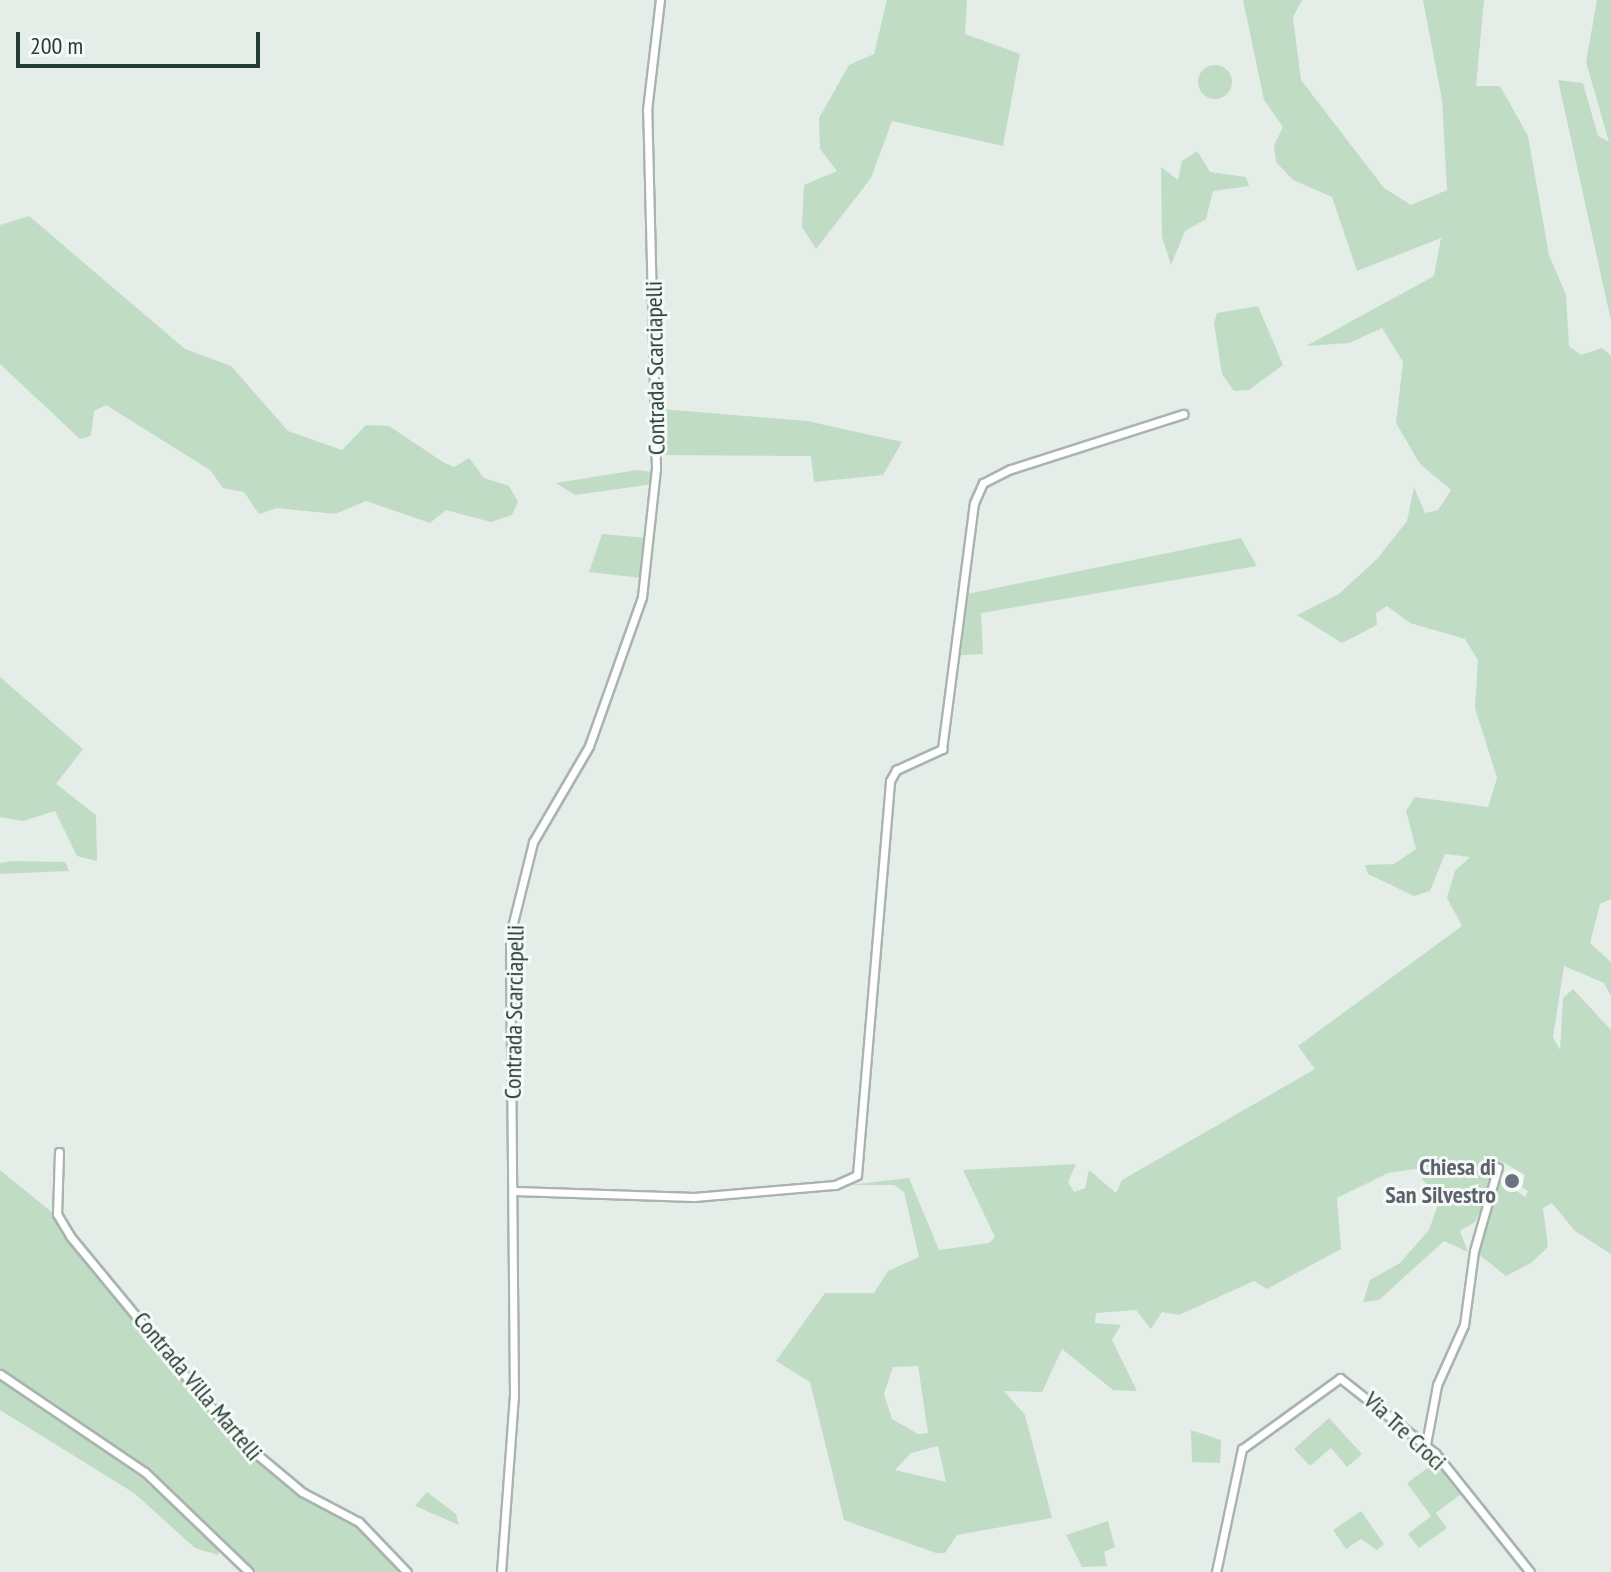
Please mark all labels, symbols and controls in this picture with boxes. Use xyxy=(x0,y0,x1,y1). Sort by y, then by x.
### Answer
scale bar xyxy=(20,16,264,66)
text: 200 m xyxy=(30,30,83,61)
street label: Contrada Scarciapelli xyxy=(639,281,671,455)
street label: Contrada Scarciapelli xyxy=(498,925,530,1099)
place label: Chiesa di San Silvestro xyxy=(1385,1153,1496,1209)
marker: Chiesa di San Silvestro xyxy=(1503,1172,1521,1190)
street label: Contrada Villa Martelli xyxy=(127,1305,269,1467)
street label: Via Tre Croci xyxy=(1358,1385,1452,1477)

